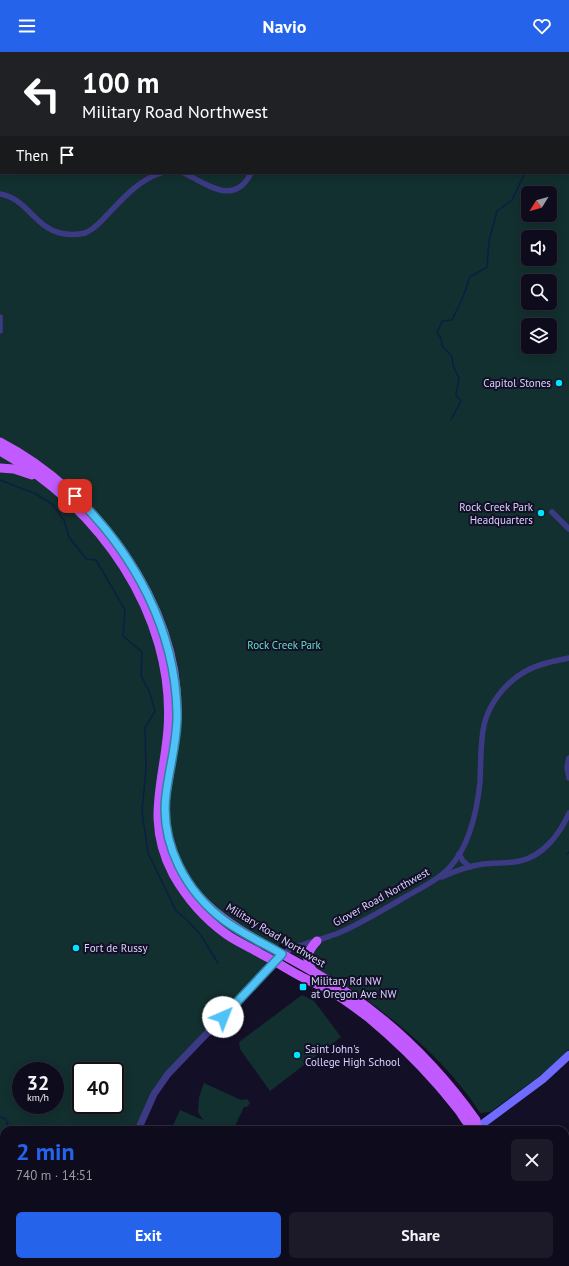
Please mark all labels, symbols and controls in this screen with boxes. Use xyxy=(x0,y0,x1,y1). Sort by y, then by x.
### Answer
icon: menu xyxy=(16,15,38,37)
text: Navio xyxy=(263,15,306,38)
icon: heart xyxy=(531,15,553,37)
text: 100 m xyxy=(82,64,159,101)
icon: left xyxy=(16,68,68,120)
text: Military Road Northwest xyxy=(82,100,268,123)
icon: arrive xyxy=(56,144,78,166)
text: Then xyxy=(16,146,48,165)
north arrow xyxy=(521,186,557,222)
map controls xyxy=(521,186,557,354)
button: sound xyxy=(521,230,557,266)
button: search xyxy=(521,274,557,310)
button: layers xyxy=(521,318,557,354)
place label: Capitol Stones xyxy=(483,376,551,390)
marker: Capitol Stones xyxy=(554,378,564,388)
pin xyxy=(58,479,92,513)
icon: arrive xyxy=(64,485,86,507)
place label: Rock Creek Park Headquarters xyxy=(459,500,534,527)
marker: Rock Creek Park Headquarters xyxy=(536,508,546,518)
park label: Rock Creek Park xyxy=(247,638,322,652)
street label: Glover Road Northwest xyxy=(330,864,432,929)
street label: Military Road Northwest xyxy=(224,900,329,970)
place label: Fort de Russy xyxy=(84,941,148,955)
marker: Fort de Russy xyxy=(71,943,81,953)
place label: Military Rd NW at Oregon Ave NW xyxy=(311,974,397,1001)
marker: Military Rd NW at Oregon Ave NW xyxy=(298,982,308,992)
position arrow xyxy=(202,996,244,1038)
place label: Saint John's College High School xyxy=(305,1042,401,1069)
marker: Saint John's College High School xyxy=(292,1050,302,1060)
speed limit sign: 40 xyxy=(72,1062,124,1114)
text: 32 xyxy=(27,1070,49,1096)
text: km/h xyxy=(27,1091,49,1104)
text: 2 min xyxy=(16,1136,75,1167)
button: close xyxy=(511,1139,553,1181)
text: 740 m · 14:51 xyxy=(16,1167,93,1184)
button: Exit xyxy=(16,1212,281,1258)
button: Share xyxy=(289,1212,553,1258)

